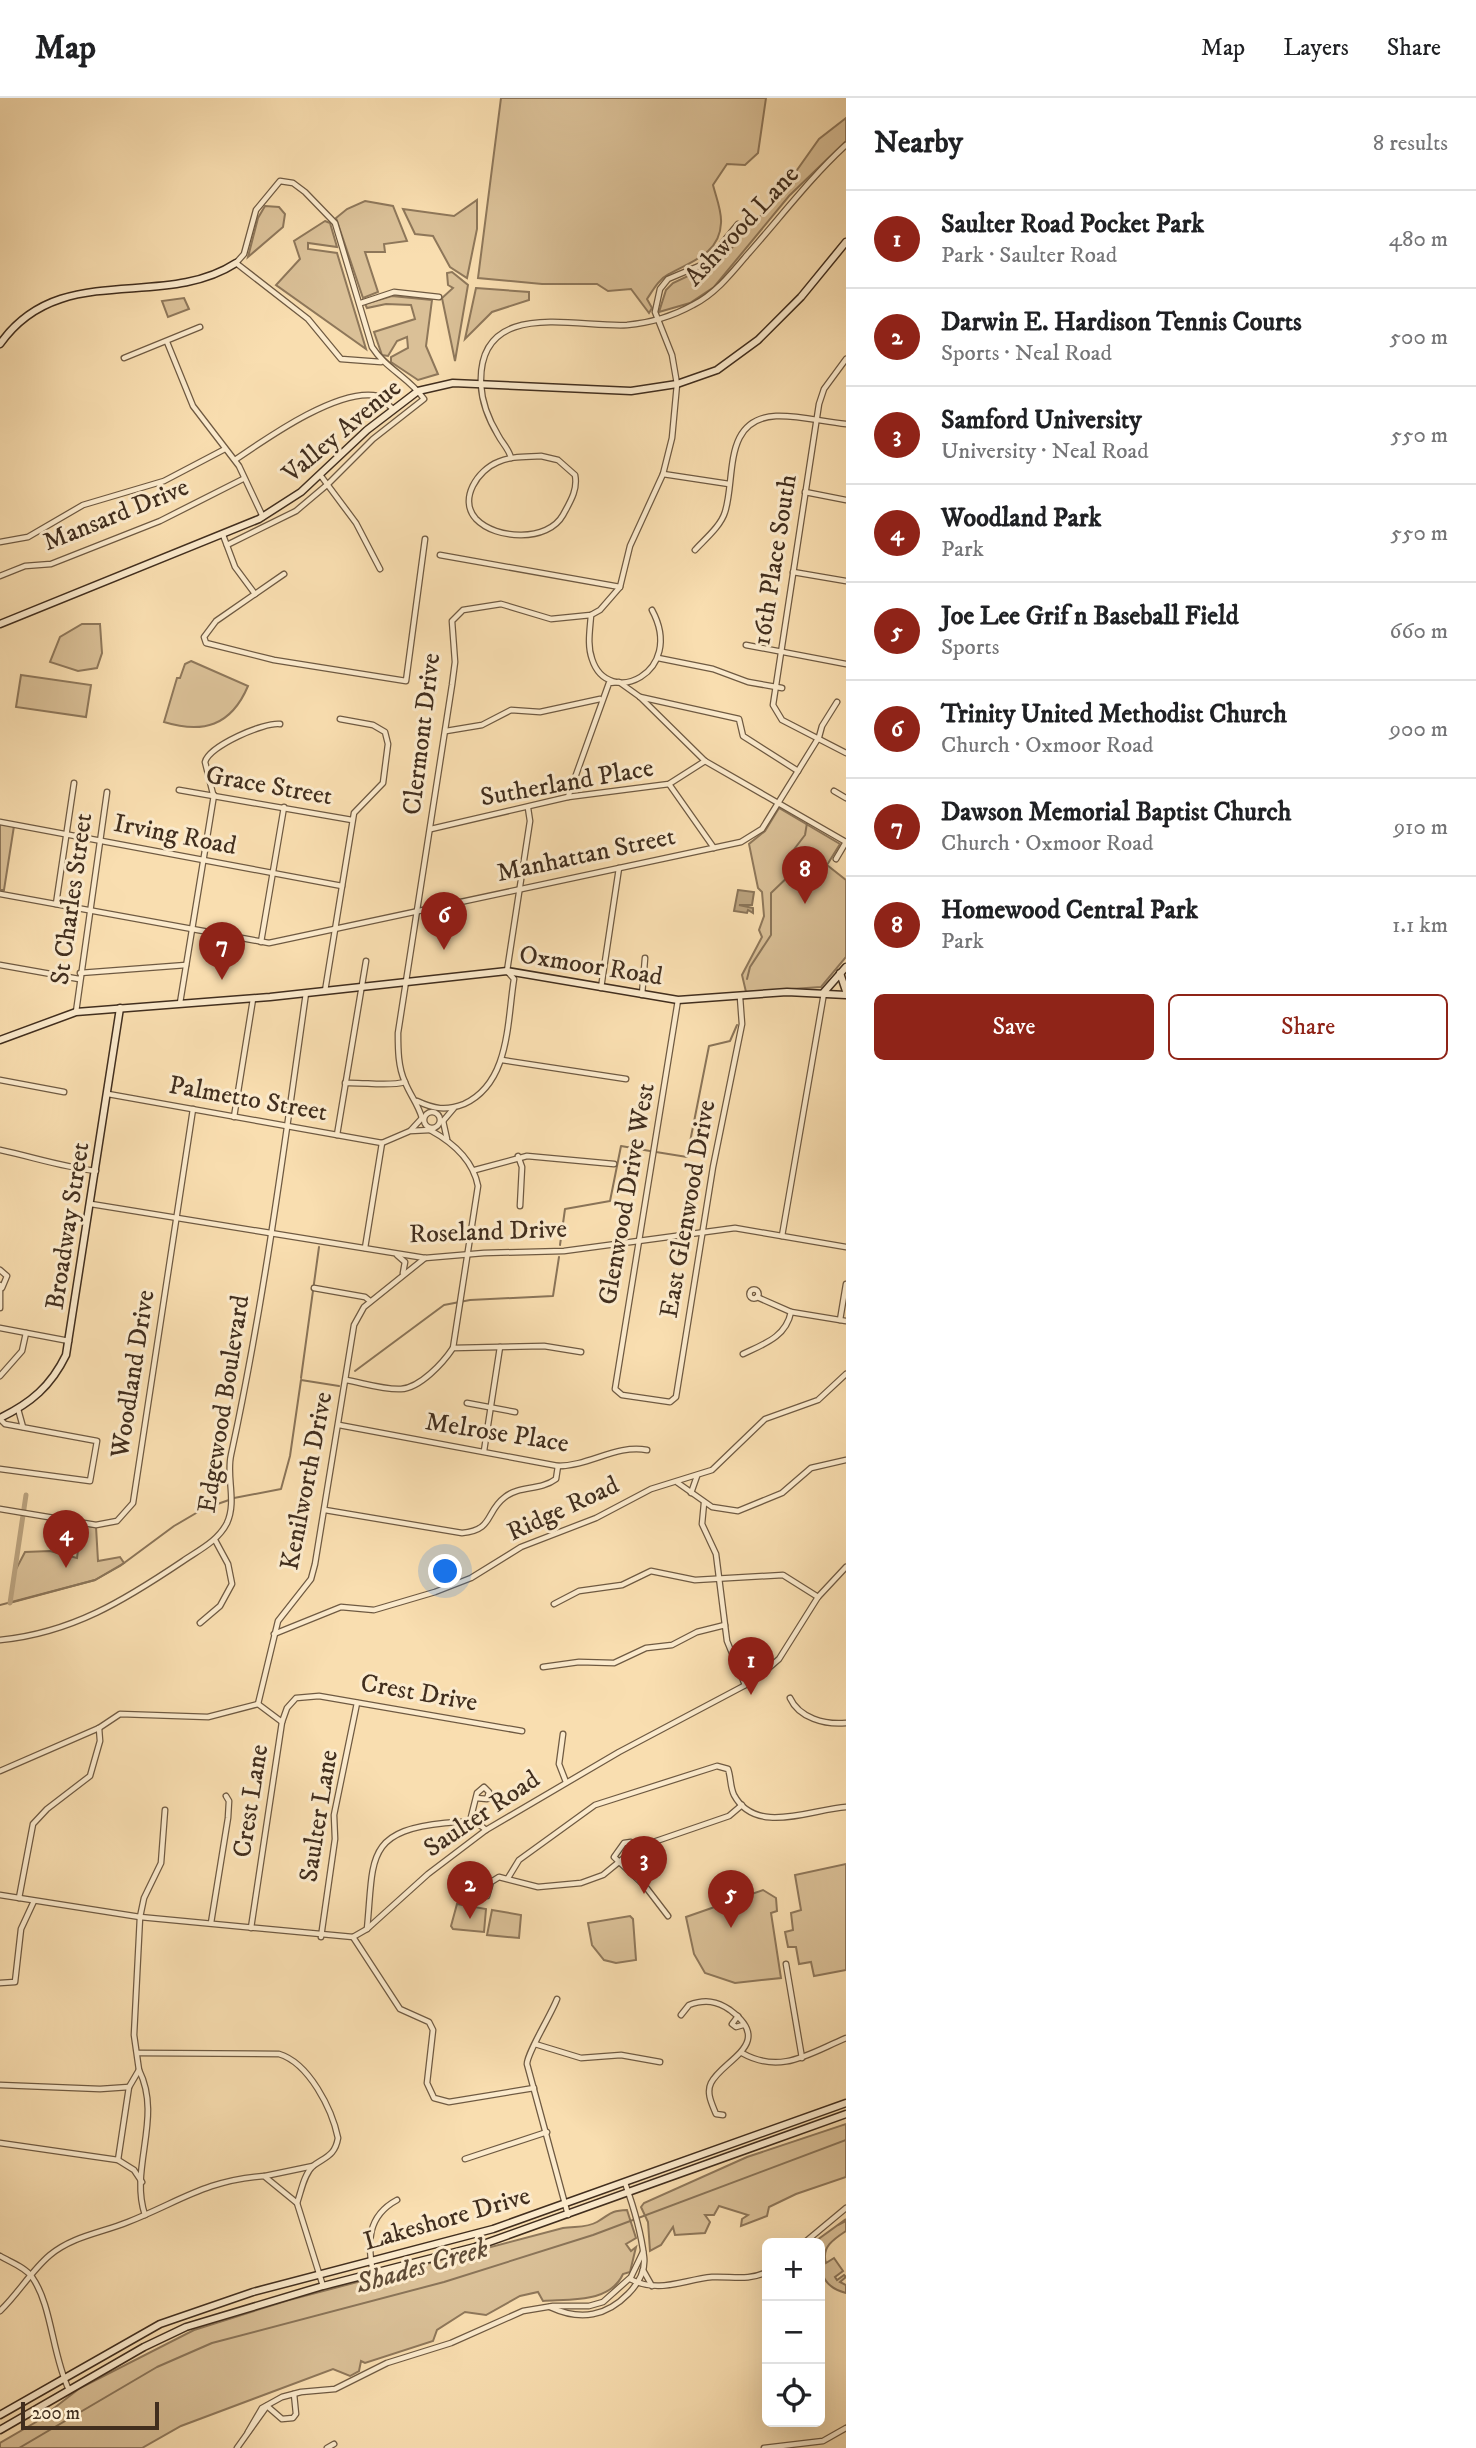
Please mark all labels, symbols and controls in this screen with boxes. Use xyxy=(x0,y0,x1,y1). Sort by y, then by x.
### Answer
text: Map xyxy=(35,28,96,69)
text: Map xyxy=(1201,33,1245,63)
text: Layers xyxy=(1283,33,1349,63)
text: Share xyxy=(1387,33,1441,63)
text: Nearby xyxy=(874,125,963,162)
text: 8 results xyxy=(1373,129,1448,158)
street label: Ashwood Lane xyxy=(678,159,806,293)
text: Saulter Road Pocket Park xyxy=(941,208,1204,241)
text: 1 xyxy=(893,225,901,254)
text: 480 m xyxy=(1389,225,1448,254)
text: Park · Saulter Road xyxy=(941,241,1117,270)
text: Darwin E. Hardison Tennis Courts xyxy=(941,306,1302,339)
text: 2 xyxy=(891,323,903,352)
text: 500 m xyxy=(1390,323,1448,352)
text: Sports · Neal Road xyxy=(941,339,1112,368)
street label: Valley Avenue xyxy=(275,372,408,491)
text: Samford University xyxy=(941,404,1142,437)
text: 3 xyxy=(893,421,901,450)
text: 550 m xyxy=(1391,421,1448,450)
text: University · Neal Road xyxy=(941,437,1149,466)
street label: Mansard Drive xyxy=(38,471,194,559)
street label: 16th Place South xyxy=(745,472,805,648)
text: Woodland Park xyxy=(941,502,1101,535)
text: 4 xyxy=(890,519,904,548)
text: 550 m xyxy=(1391,519,1448,548)
text: Park xyxy=(941,535,984,564)
text: Joe Lee Grif n Baseball Field xyxy=(941,600,1239,633)
text: 5 xyxy=(891,617,903,646)
text: 660 m xyxy=(1389,617,1448,646)
text: Sports xyxy=(941,633,999,662)
street label: Clermont Drive xyxy=(396,651,448,817)
text: Trinity United Methodist Church xyxy=(941,698,1287,731)
text: 6 xyxy=(891,715,903,744)
text: 900 m xyxy=(1390,715,1448,744)
text: Church · Oxmoor Road xyxy=(941,731,1153,760)
street label: Sutherland Place xyxy=(478,752,656,814)
street label: Grace Street xyxy=(203,759,335,813)
text: Dawson Memorial Baptist Church xyxy=(941,796,1291,829)
street label: Irving Road xyxy=(111,807,239,863)
street label: St Charles Street xyxy=(44,811,100,987)
text: 7 xyxy=(891,813,903,842)
text: 910 m xyxy=(1394,813,1448,842)
street label: Manhattan Street xyxy=(494,820,678,890)
text: Church · Oxmoor Road xyxy=(941,829,1153,858)
pin: 8 xyxy=(782,846,828,904)
pin: 6 xyxy=(421,892,467,950)
text: Homewood Central Park xyxy=(941,894,1198,927)
text: 8 xyxy=(891,911,903,940)
text: 1.1 km xyxy=(1392,911,1448,940)
pin: 7 xyxy=(199,922,245,980)
text: Park xyxy=(941,927,984,956)
street label: Oxmoor Road xyxy=(517,938,665,994)
button: Save xyxy=(874,994,1154,1060)
button: Share xyxy=(1168,994,1448,1060)
street label: Palmetto Street xyxy=(166,1069,330,1129)
street label: Glenwood Drive West xyxy=(591,1081,663,1307)
street label: East Glenwood Drive xyxy=(653,1098,723,1320)
street label: Broadway Street xyxy=(38,1140,98,1312)
street label: Roseland Drive xyxy=(408,1213,568,1251)
street label: Woodland Drive xyxy=(103,1288,163,1461)
street label: Edgewood Boulevard xyxy=(190,1293,258,1515)
street label: Kenilworth Drive xyxy=(274,1389,340,1573)
street label: Melrose Place xyxy=(423,1405,571,1461)
street label: Ridge Road xyxy=(502,1469,624,1549)
pin: 4 xyxy=(43,1510,89,1568)
your location xyxy=(428,1554,462,1588)
pin: 1 xyxy=(728,1637,774,1695)
street label: Crest Drive xyxy=(358,1666,480,1720)
street label: Crest Lane xyxy=(226,1742,276,1860)
street label: Saulter Lane xyxy=(292,1748,346,1884)
street label: Saulter Road xyxy=(418,1763,546,1865)
pin: 3 xyxy=(621,1836,667,1894)
pin: 2 xyxy=(447,1861,493,1919)
pin: 5 xyxy=(708,1870,754,1928)
street label: Lakeshore Drive xyxy=(360,2179,534,2259)
water label: Shades Creek xyxy=(351,2230,492,2302)
map controls xyxy=(762,2238,825,2427)
button: + xyxy=(762,2238,825,2301)
button: − xyxy=(762,2301,825,2364)
button: locate xyxy=(762,2364,825,2427)
scale bar xyxy=(21,2399,159,2431)
text: 200 m xyxy=(32,2402,80,2425)

